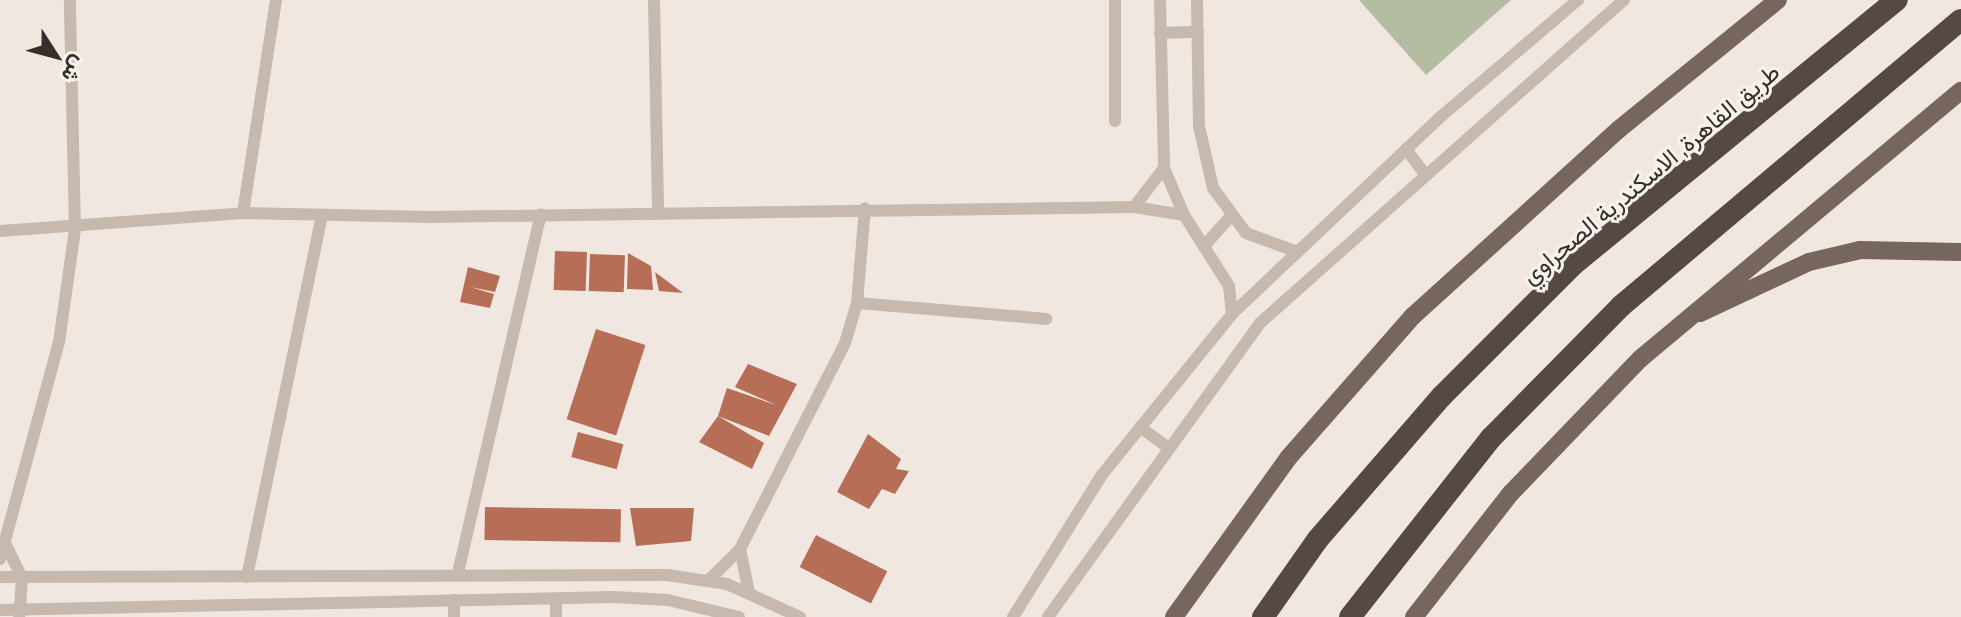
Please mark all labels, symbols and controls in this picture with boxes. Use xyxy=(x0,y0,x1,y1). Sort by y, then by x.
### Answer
north arrow xyxy=(16,16,96,96)
text: ش xyxy=(57,52,94,88)
street label: طريق القاهرة, الاسكندرية الصحراوي xyxy=(1515,57,1785,289)

